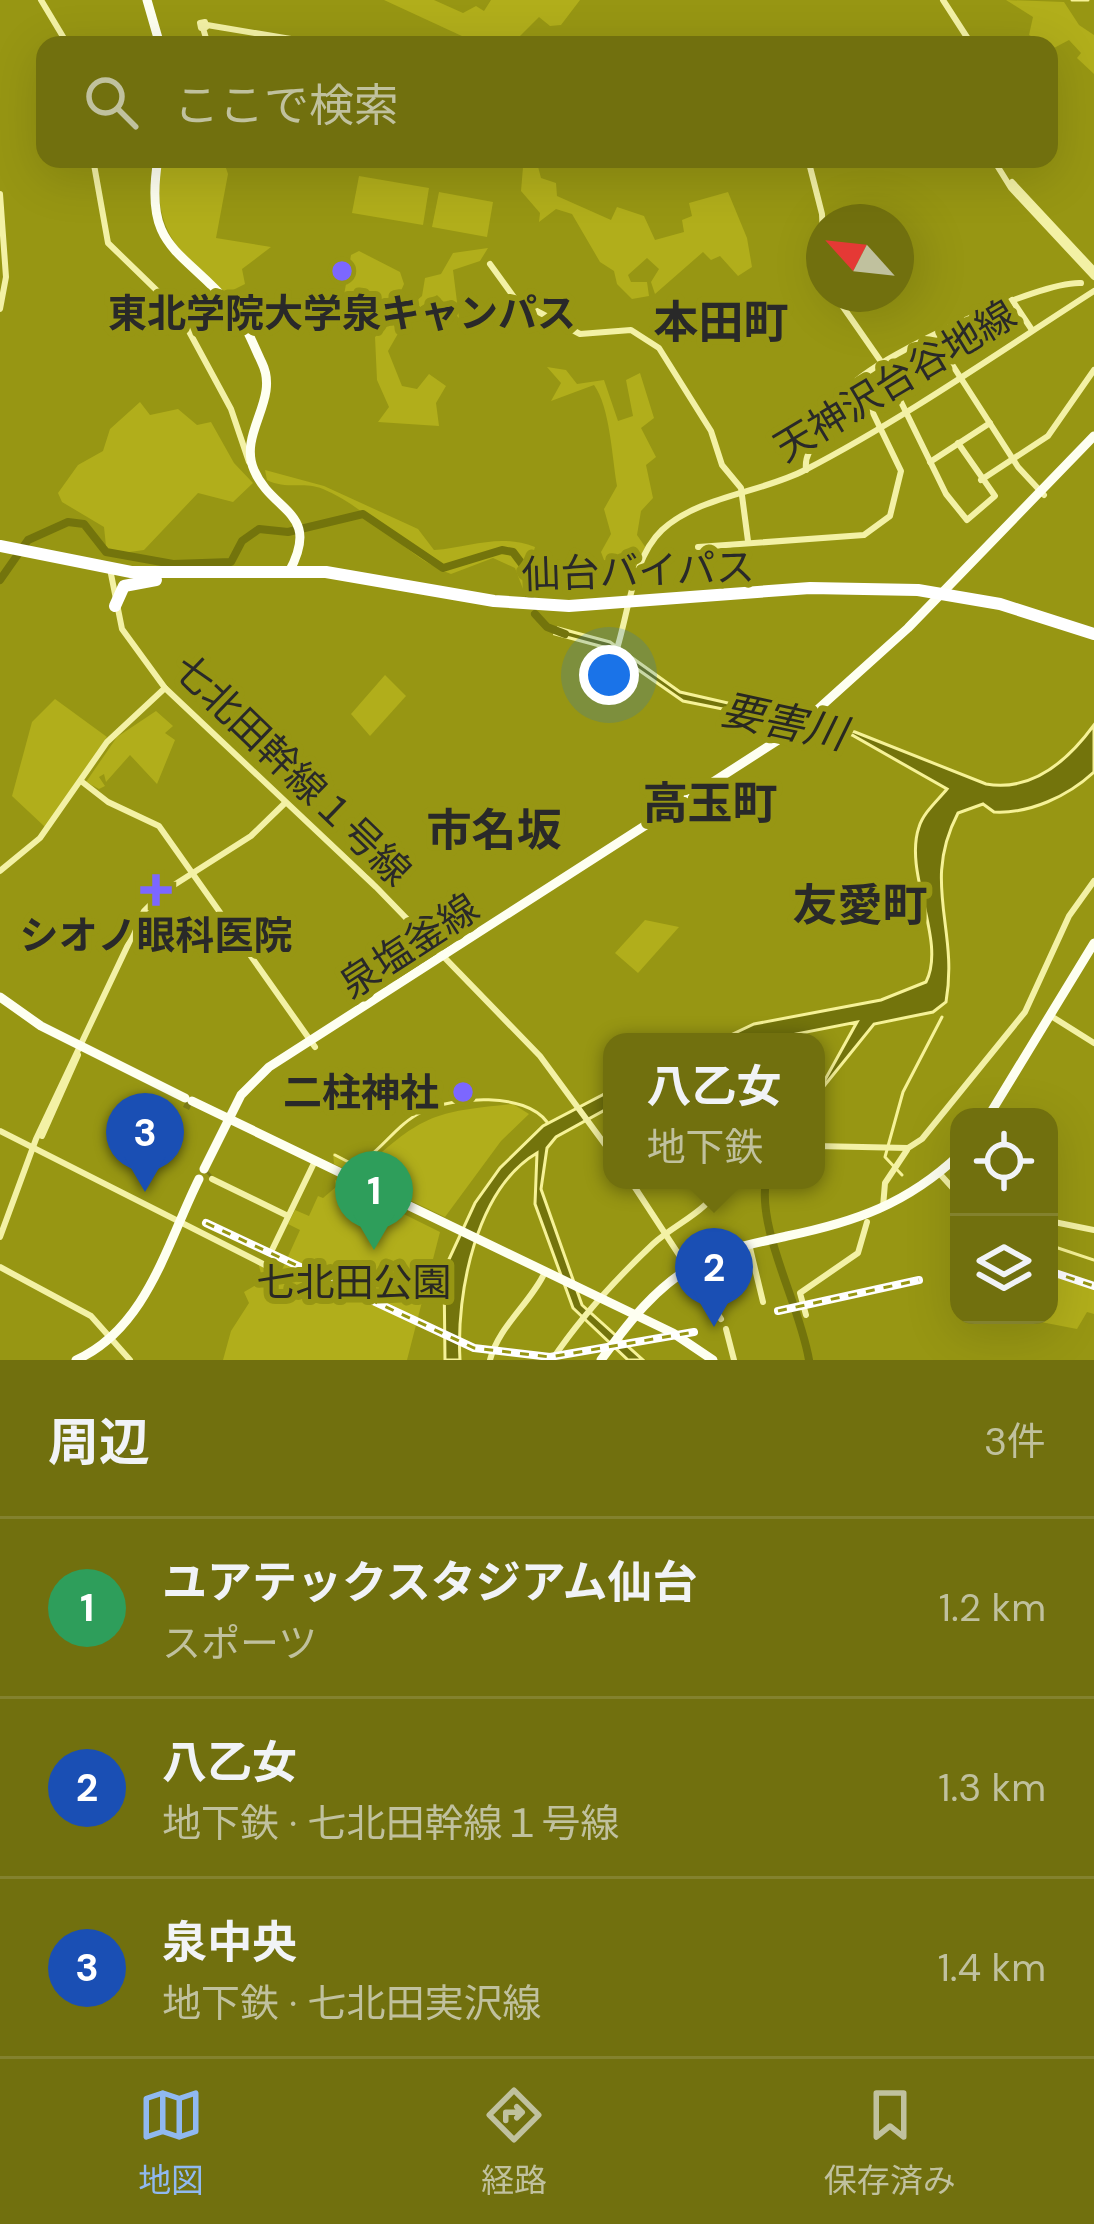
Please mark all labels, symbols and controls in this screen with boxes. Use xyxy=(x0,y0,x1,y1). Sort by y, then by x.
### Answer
search box xyxy=(36,36,1058,168)
icon: search xyxy=(78,69,144,135)
text: ここで検索 xyxy=(174,76,399,135)
north arrow xyxy=(806,204,914,312)
marker: 東北学院大学泉キャンパス xyxy=(329,258,355,284)
place label: 東北学院大学泉キャンパス xyxy=(108,288,576,339)
street label: 天神沢台谷地線 xyxy=(765,289,1025,473)
district label: 本田町 xyxy=(653,293,789,352)
street label: 仙台バイパス xyxy=(521,541,755,601)
street label: 七北田幹線１号線 xyxy=(162,643,422,897)
your location xyxy=(579,645,639,705)
water label: 要害川 xyxy=(717,682,855,763)
district label: 高玉町 xyxy=(642,774,778,833)
district label: 市名坂 xyxy=(426,801,562,860)
marker: シオノ眼科医院 xyxy=(140,874,172,906)
district label: 友愛町 xyxy=(792,876,928,935)
street label: 泉塩釜線 xyxy=(330,882,488,1010)
place label: シオノ眼科医院 xyxy=(19,910,293,961)
popup xyxy=(603,1033,825,1189)
text: 八乙女 xyxy=(646,1057,782,1116)
place label: 二柱神社 xyxy=(283,1067,439,1118)
marker: 二柱神社 xyxy=(450,1079,476,1105)
pin: 3 xyxy=(106,1093,184,1192)
map controls xyxy=(950,1108,1058,1324)
button: locate xyxy=(950,1108,1058,1216)
text: 地下鉄 xyxy=(646,1122,764,1173)
pin: 1 xyxy=(335,1151,413,1250)
button: layers xyxy=(950,1216,1058,1324)
pin: 2 xyxy=(675,1228,753,1327)
park label: 七北田公園 xyxy=(256,1257,452,1308)
text: 周辺 xyxy=(48,1409,150,1476)
text: 3件 xyxy=(984,1416,1046,1467)
text: ユアテックスタジアム仙台 xyxy=(162,1553,698,1612)
text: 1 xyxy=(80,1582,94,1633)
text: 1.2 km xyxy=(939,1582,1046,1633)
text: スポーツ xyxy=(162,1618,317,1669)
text: 八乙女 xyxy=(162,1733,297,1792)
text: 2 xyxy=(76,1762,98,1813)
text: 1.3 km xyxy=(938,1762,1046,1813)
text: 地下鉄 · 七北田幹線１号線 xyxy=(162,1798,619,1849)
text: 泉中央 xyxy=(162,1913,297,1972)
text: 3 xyxy=(75,1942,99,1993)
text: 1.4 km xyxy=(938,1942,1046,1993)
text: 地下鉄 · 七北田実沢線 xyxy=(162,1978,541,2029)
tab: 地図 xyxy=(138,2082,204,2202)
tab: 経路 xyxy=(481,2082,547,2202)
tab: 保存済み xyxy=(824,2082,956,2202)

